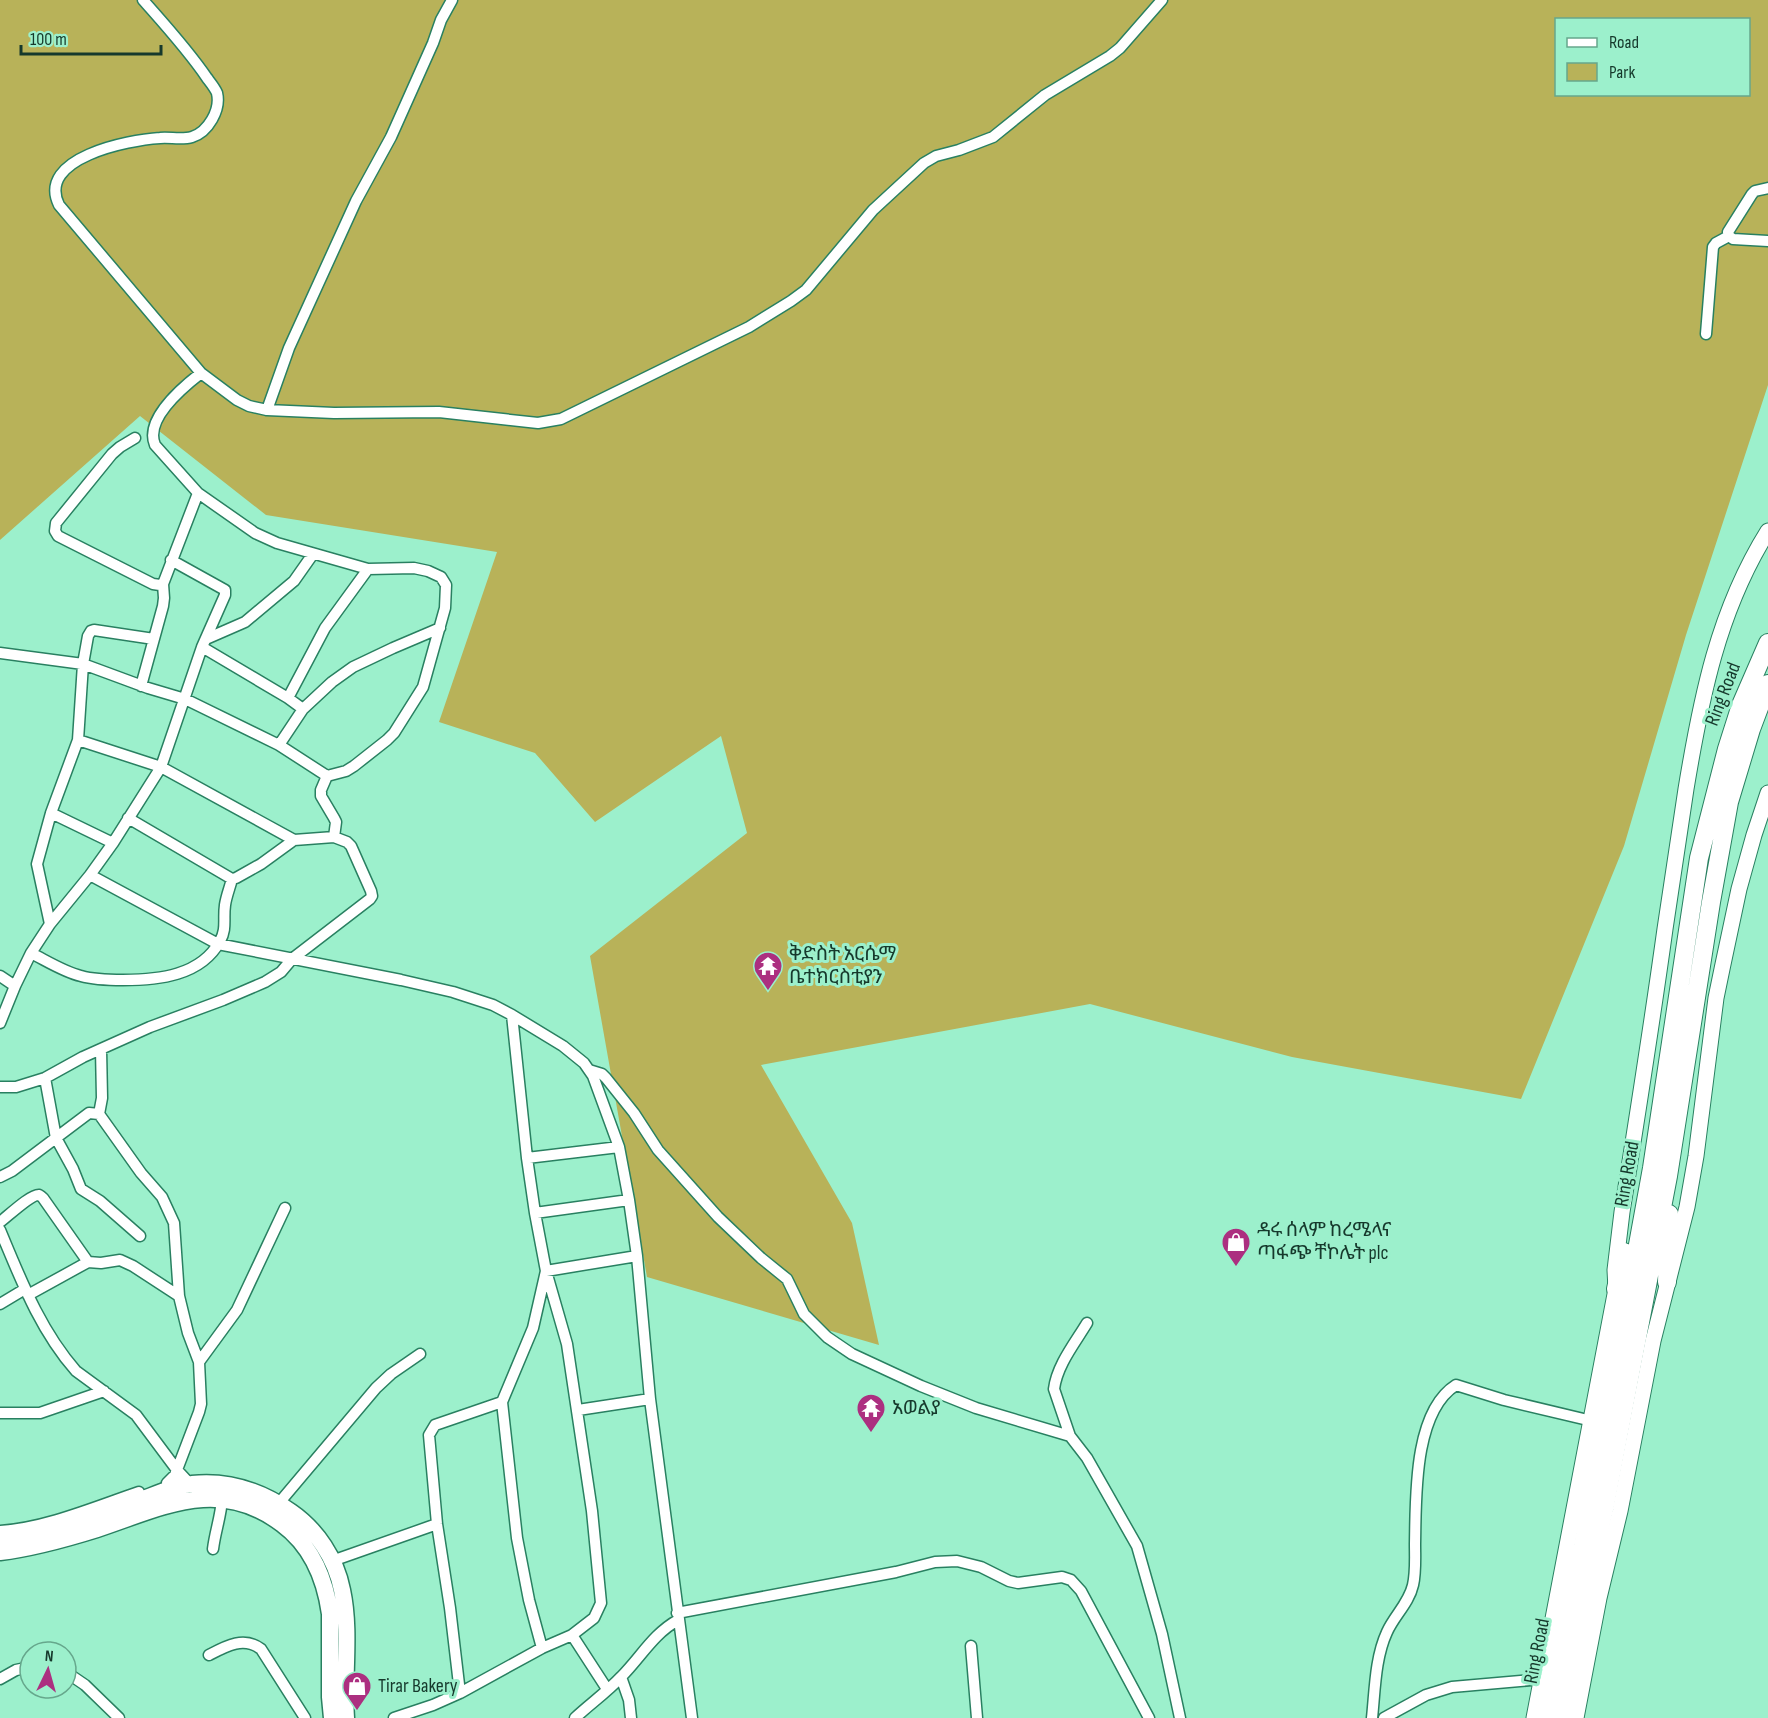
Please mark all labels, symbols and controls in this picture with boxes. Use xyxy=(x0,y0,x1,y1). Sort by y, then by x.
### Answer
scale bar xyxy=(21,18,160,56)
legend xyxy=(1555,18,1750,96)
text: 100 m xyxy=(30,29,67,50)
text: Road xyxy=(1609,32,1639,53)
text: Park xyxy=(1609,62,1635,83)
street label: Ring Road xyxy=(1700,659,1746,729)
place label: ቅድስት አርሴማ ቤተክርስቲያን xyxy=(789,942,897,989)
temple icon: ቅድስት አርሴማ ቤተክርስቲያን xyxy=(752,950,784,992)
street label: Ring Road xyxy=(1609,1139,1645,1209)
place label: ዳሩ ሰላም ከረሜላና ጣፋጭ ቸኮሌት plc xyxy=(1257,1218,1392,1265)
shop icon: ዳሩ ሰላም ከረሜላና ጣፋጭ ቸኮሌት plc xyxy=(1220,1226,1252,1268)
temple icon: አወልያ xyxy=(855,1392,887,1434)
place label: አወልያ xyxy=(892,1396,941,1420)
street label: Ring Road xyxy=(1519,1616,1555,1686)
north arrow xyxy=(18,1640,78,1700)
text: N xyxy=(44,1647,54,1666)
shop icon: Tirar Bakery xyxy=(341,1670,373,1712)
place label: Tirar Bakery xyxy=(378,1674,458,1698)

